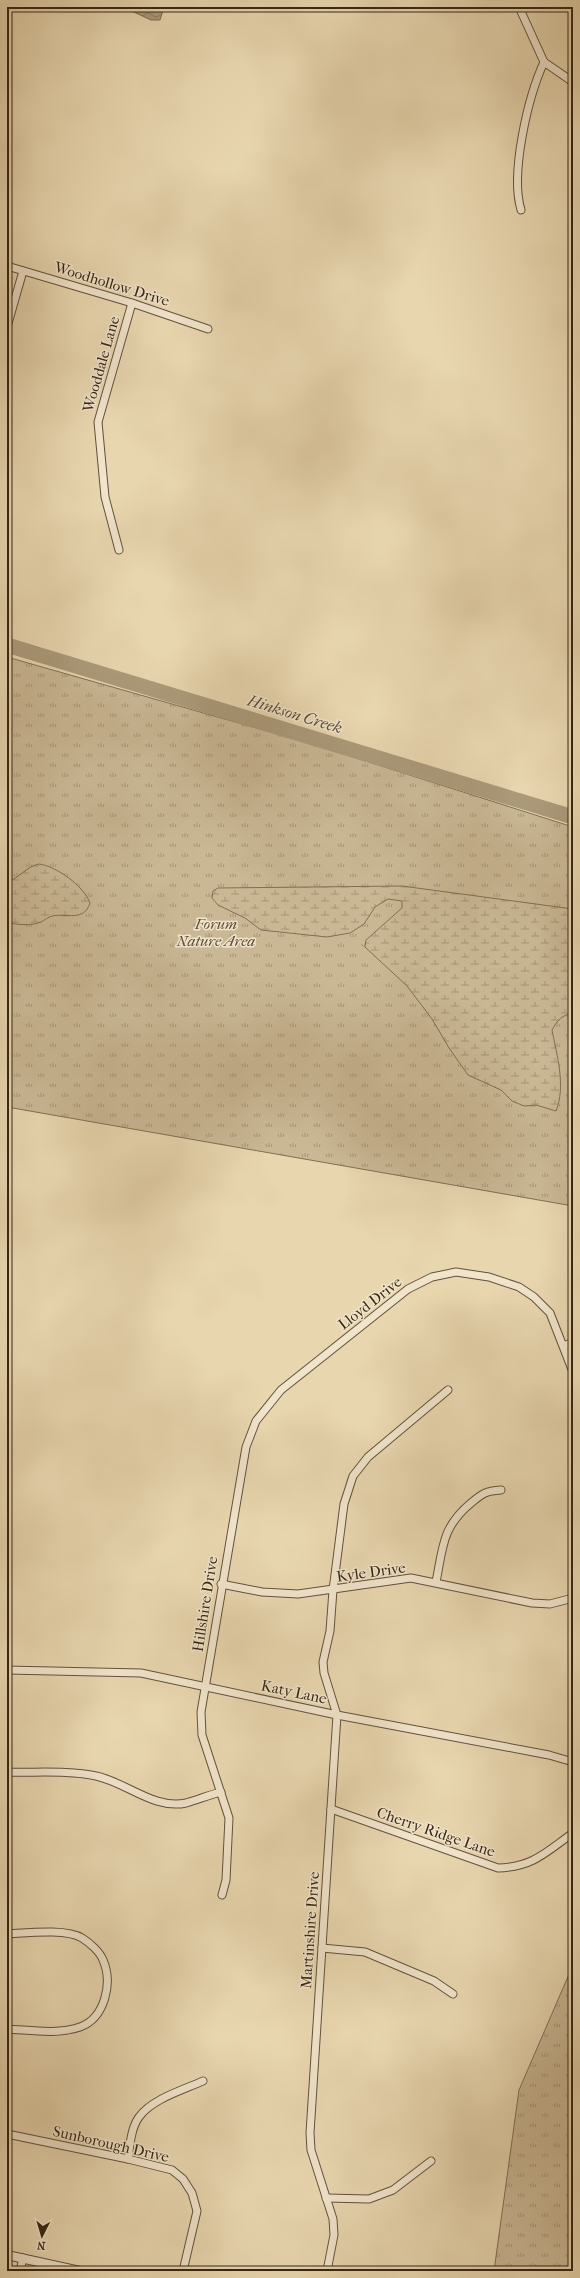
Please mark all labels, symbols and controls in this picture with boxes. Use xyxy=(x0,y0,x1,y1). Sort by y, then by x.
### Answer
street label: Woodhollow Drive xyxy=(51,258,172,310)
street label: Wooddale Lane xyxy=(78,313,123,415)
water label: Hinkson Creek xyxy=(244,690,345,737)
park label: Forum Nature Area xyxy=(176,915,255,950)
street label: Lloyd Drive xyxy=(335,1272,406,1333)
street label: Hillshire Drive xyxy=(189,1554,222,1653)
street label: Kyle Drive xyxy=(335,1558,407,1586)
street label: Katy Lane xyxy=(260,1676,329,1708)
street label: Cherry Ridge Lane xyxy=(374,1803,498,1861)
street label: Martinshire Drive xyxy=(297,1870,323,1989)
street label: Sunborough Drive xyxy=(51,2122,171,2166)
north arrow xyxy=(22,2216,62,2256)
text: N xyxy=(36,2239,46,2252)

